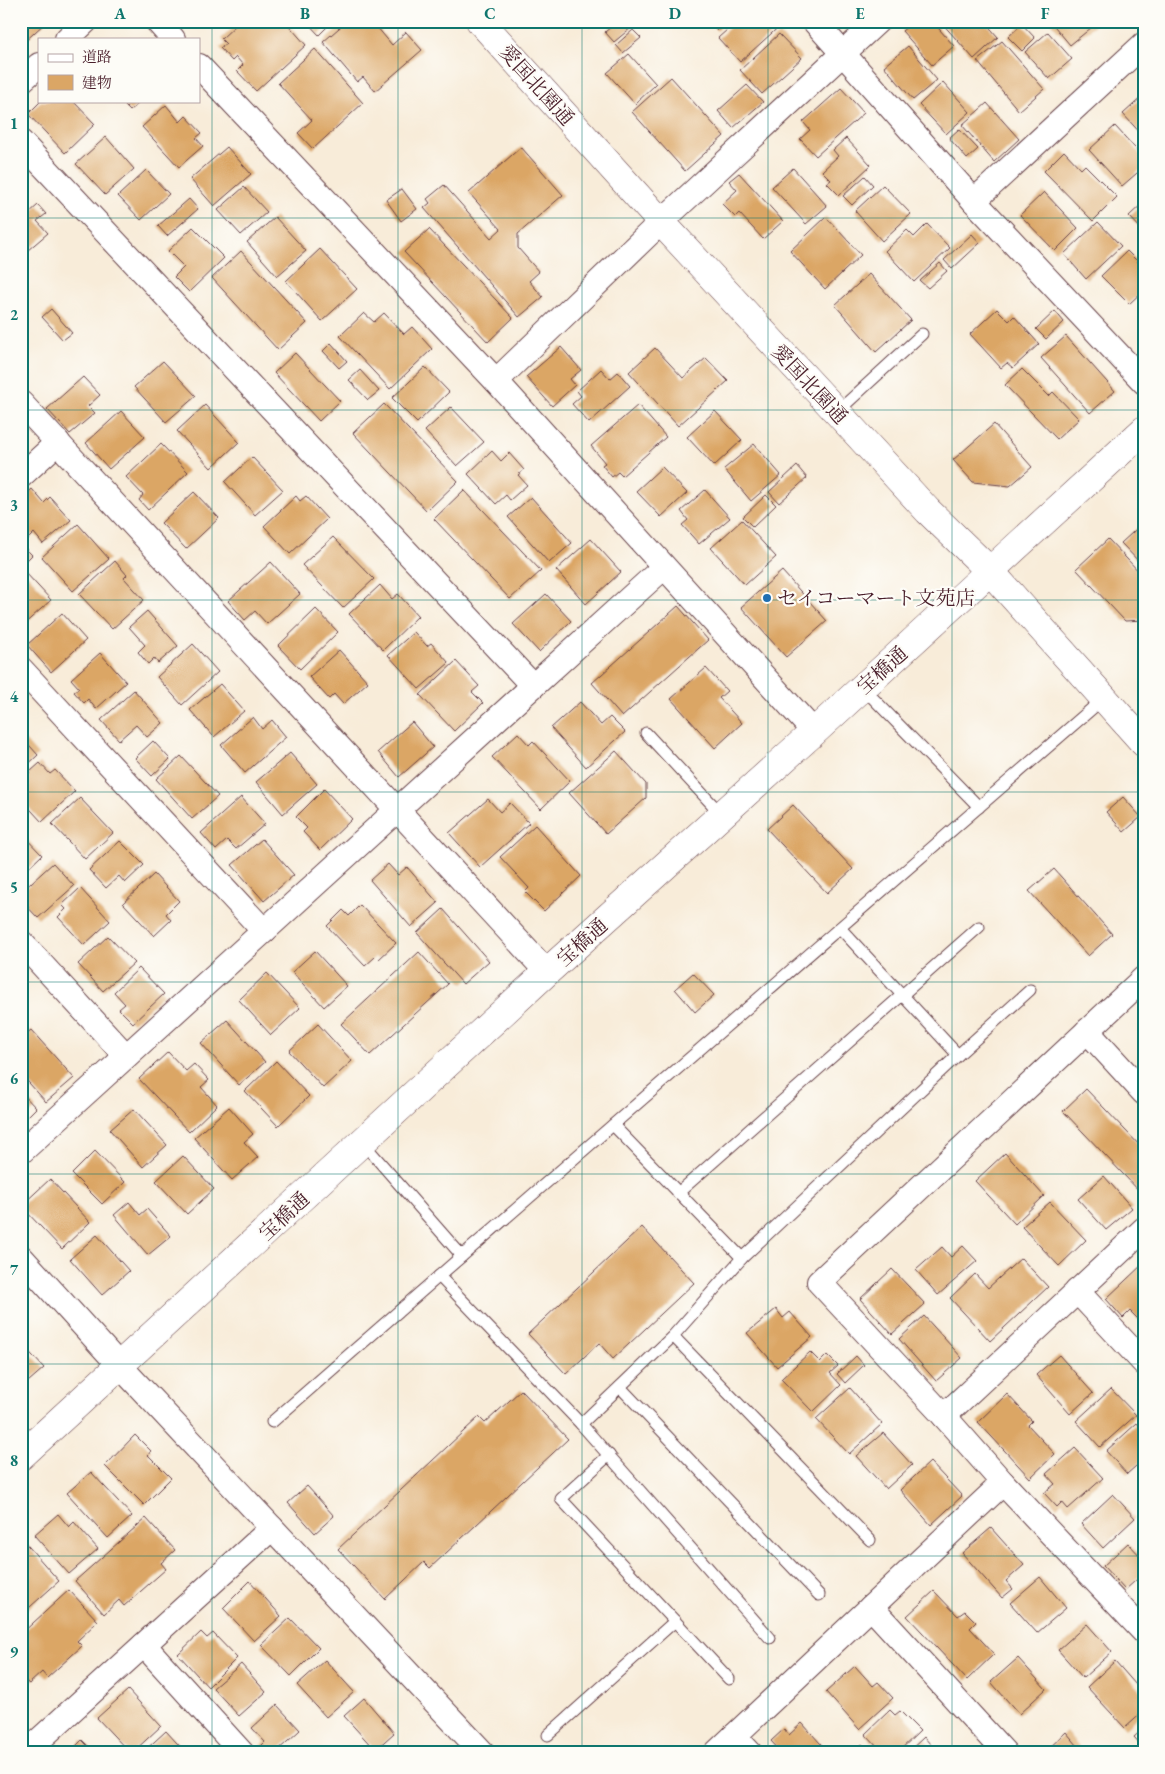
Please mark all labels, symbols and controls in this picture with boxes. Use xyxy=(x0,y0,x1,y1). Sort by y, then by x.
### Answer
text: A xyxy=(113,3,126,24)
text: B xyxy=(300,3,310,24)
text: C xyxy=(484,3,496,24)
text: D xyxy=(669,3,681,24)
text: E xyxy=(855,3,865,24)
text: F xyxy=(1041,3,1050,24)
legend xyxy=(38,38,200,102)
street label: 愛国北園通 xyxy=(494,39,580,131)
text: 道路 xyxy=(82,47,112,66)
text: 建物 xyxy=(82,73,112,92)
text: 1 xyxy=(10,113,18,134)
text: 2 xyxy=(10,304,19,325)
street label: 愛国北園通 xyxy=(766,339,854,429)
text: 3 xyxy=(10,495,18,516)
place label: セイコーマート文苑店 xyxy=(777,585,976,611)
marker: セイコーマート文苑店 xyxy=(761,592,773,604)
street label: 宝橋通 xyxy=(851,640,913,700)
text: 4 xyxy=(10,686,19,707)
text: 5 xyxy=(10,877,18,898)
street label: 宝橋通 xyxy=(551,912,613,972)
text: 6 xyxy=(10,1068,19,1089)
street label: 宝橋通 xyxy=(253,1186,315,1246)
text: 7 xyxy=(10,1259,19,1280)
text: 8 xyxy=(10,1450,18,1471)
text: 9 xyxy=(10,1641,19,1662)

